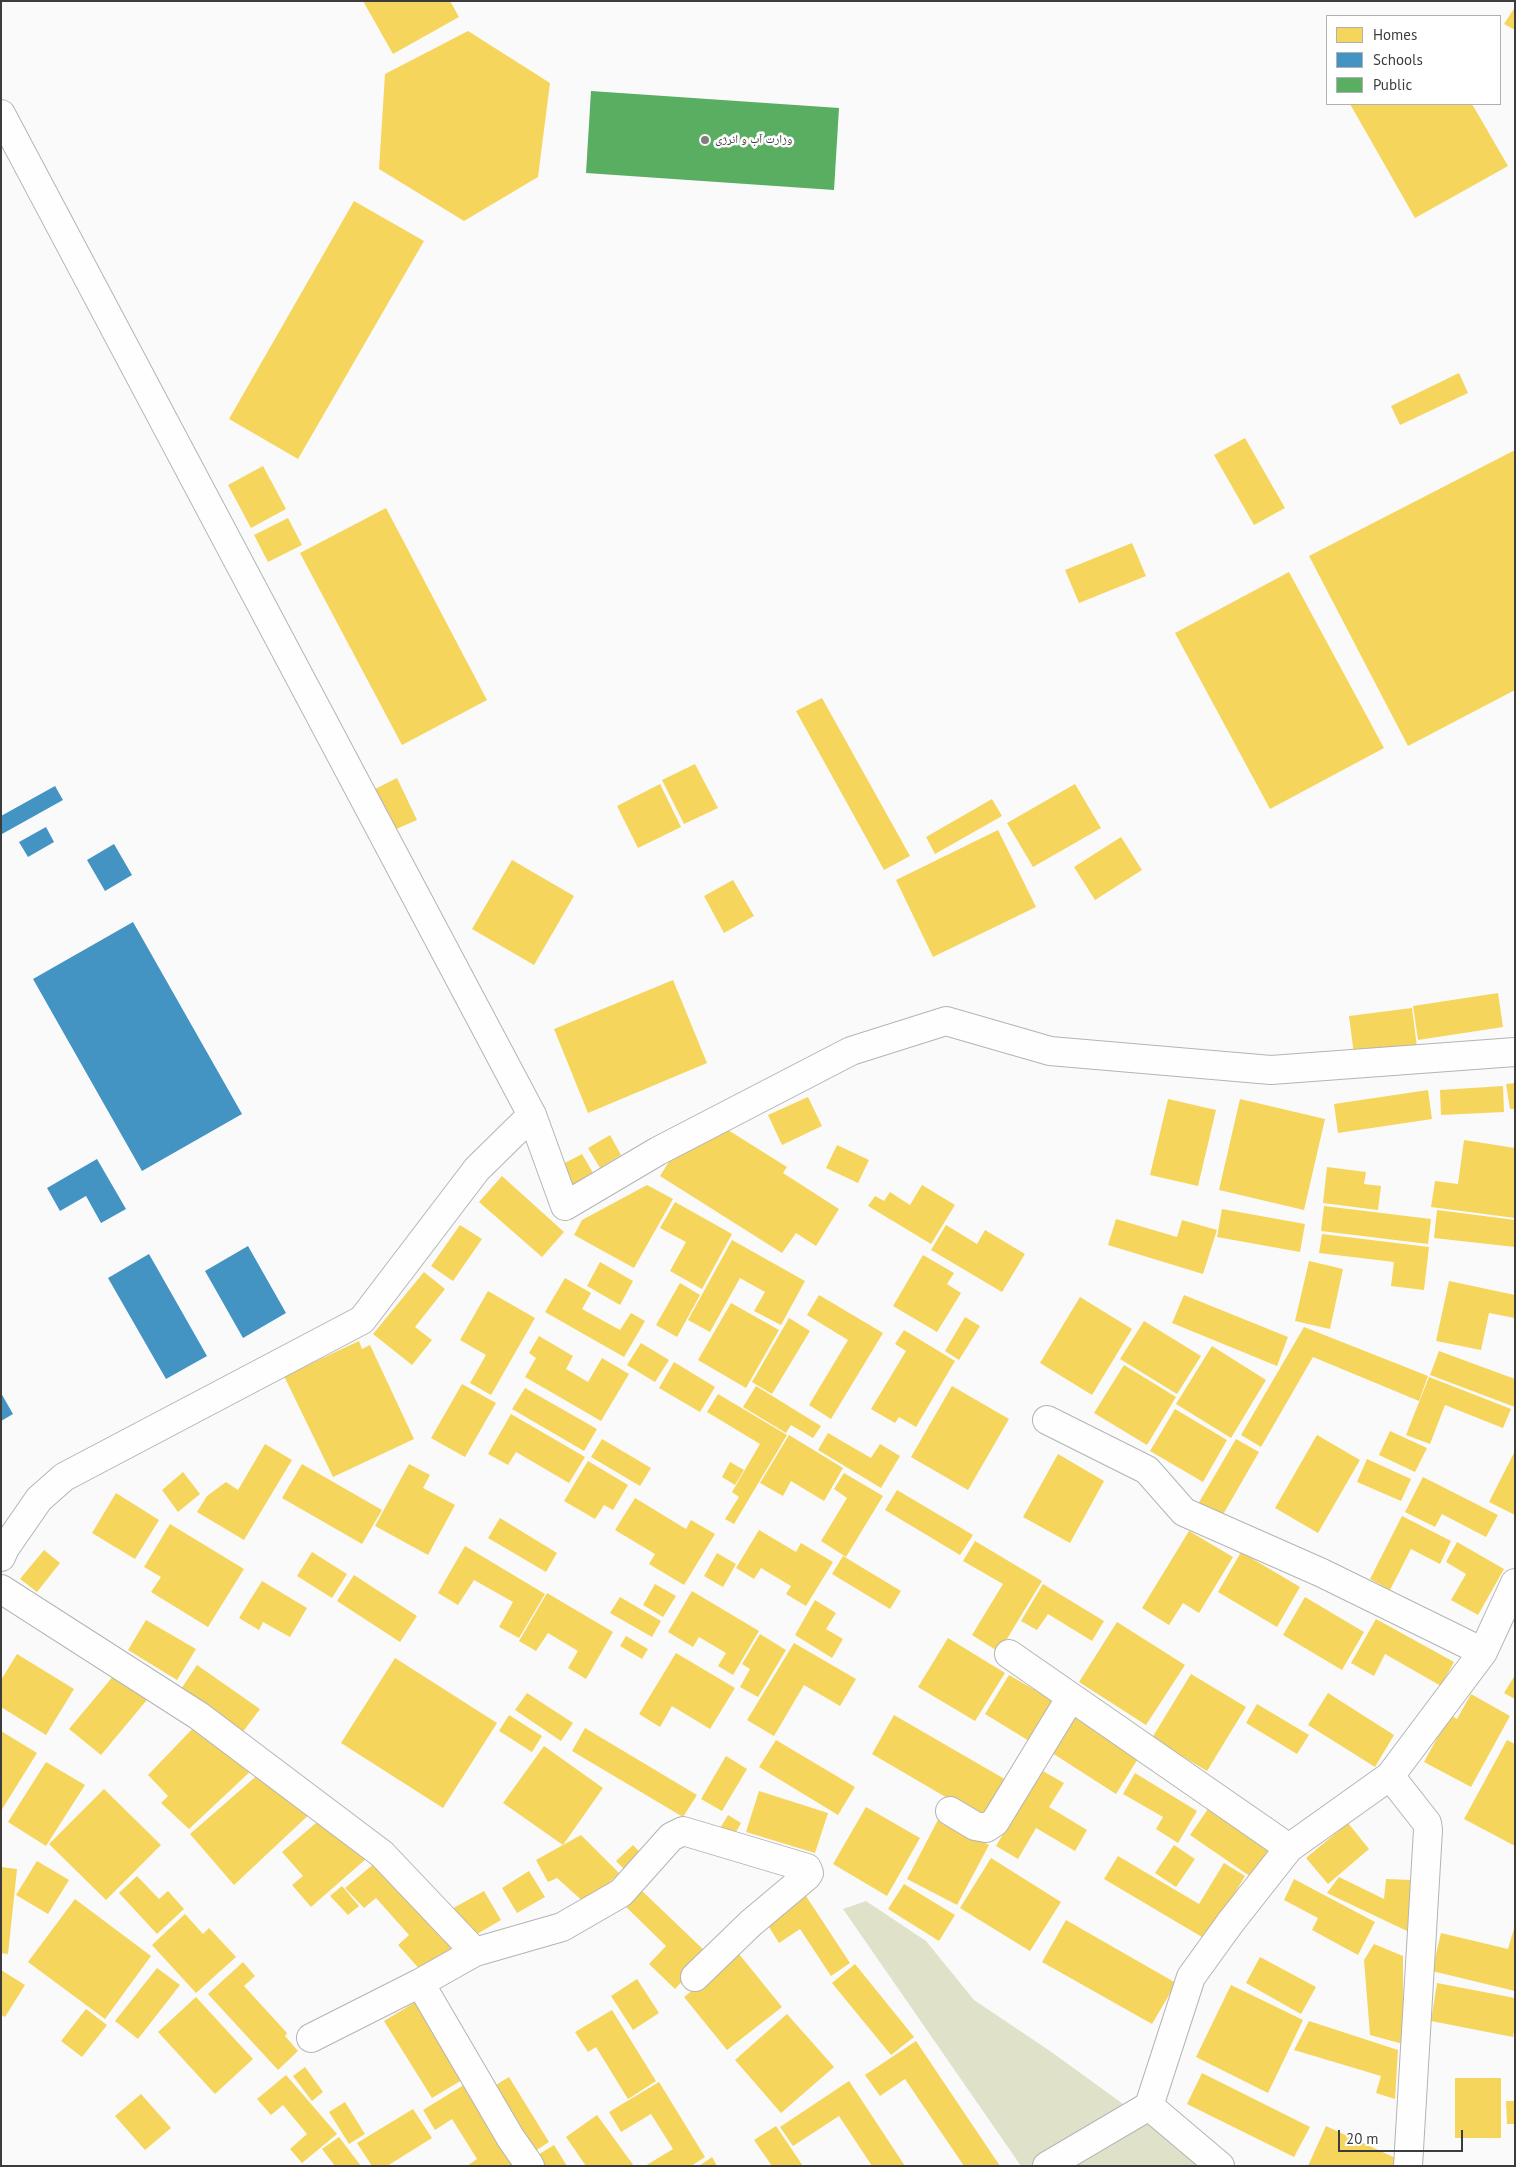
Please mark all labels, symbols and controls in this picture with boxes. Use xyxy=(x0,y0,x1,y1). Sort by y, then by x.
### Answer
legend xyxy=(1326,15,1501,105)
text: Homes xyxy=(1373,25,1417,44)
text: Schools xyxy=(1373,50,1423,69)
text: Public xyxy=(1373,75,1412,94)
place label: وزارت آب و انرژی xyxy=(715,133,792,147)
marker: وزارت آب و انرژی xyxy=(699,134,711,146)
scale bar xyxy=(1341,2120,1466,2152)
text: 20 m xyxy=(1346,2129,1379,2148)

